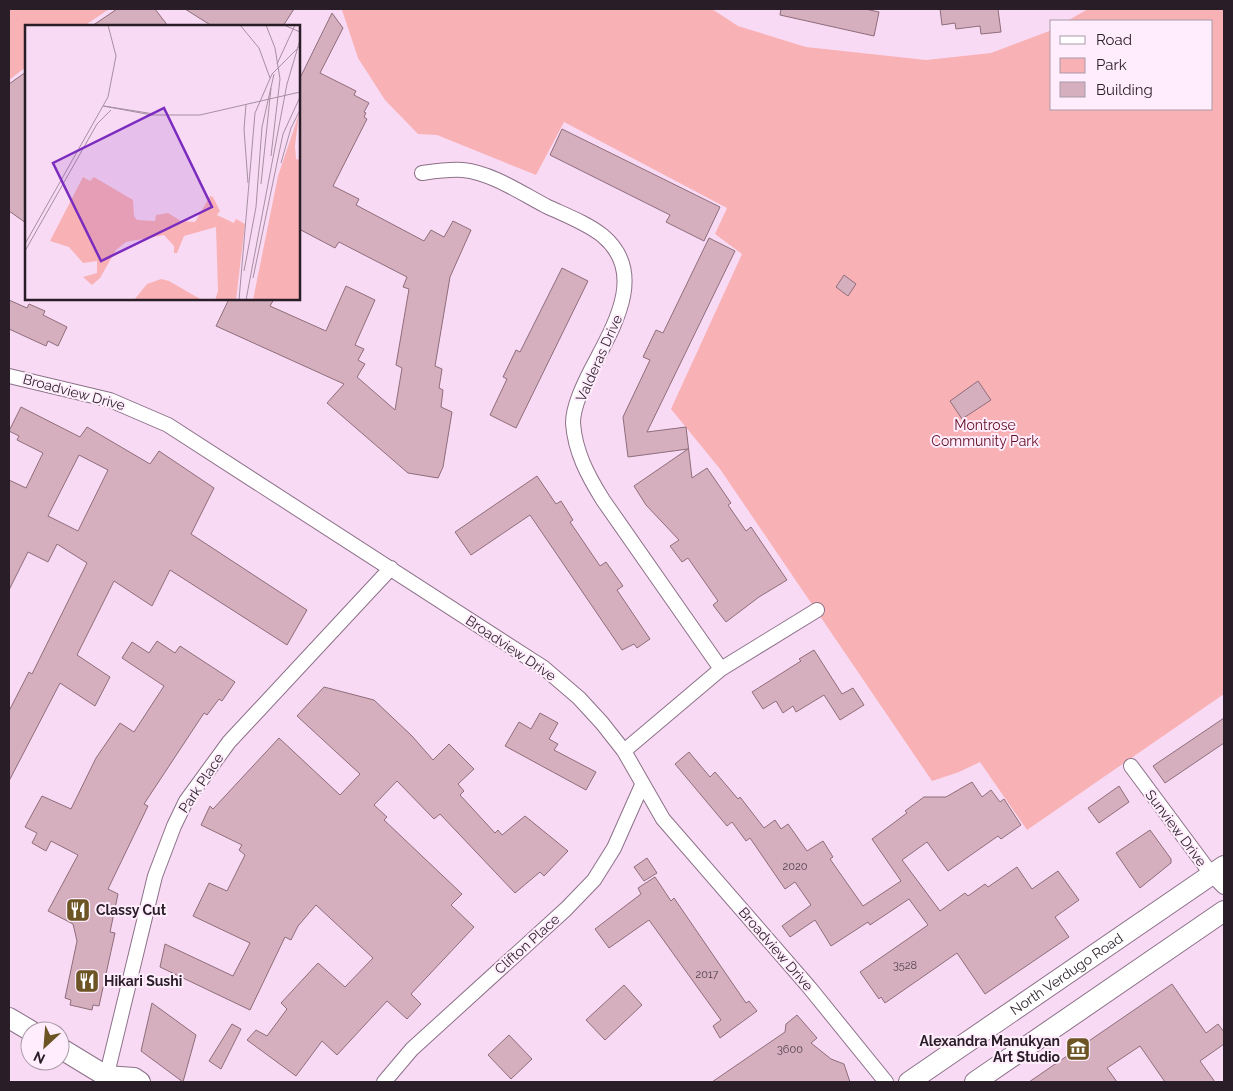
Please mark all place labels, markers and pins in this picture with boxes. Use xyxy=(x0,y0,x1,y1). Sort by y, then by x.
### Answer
restaurant icon: Classy Cut xyxy=(65,897,91,923)
place label: Classy Cut xyxy=(96,902,167,918)
restaurant icon: Hikari Sushi xyxy=(74,968,100,994)
place label: Hikari Sushi xyxy=(104,973,182,989)
place label: Alexandra Manukyan Art Studio xyxy=(919,1033,1061,1065)
museum icon: Alexandra Manukyan Art Studio xyxy=(1065,1036,1091,1062)

